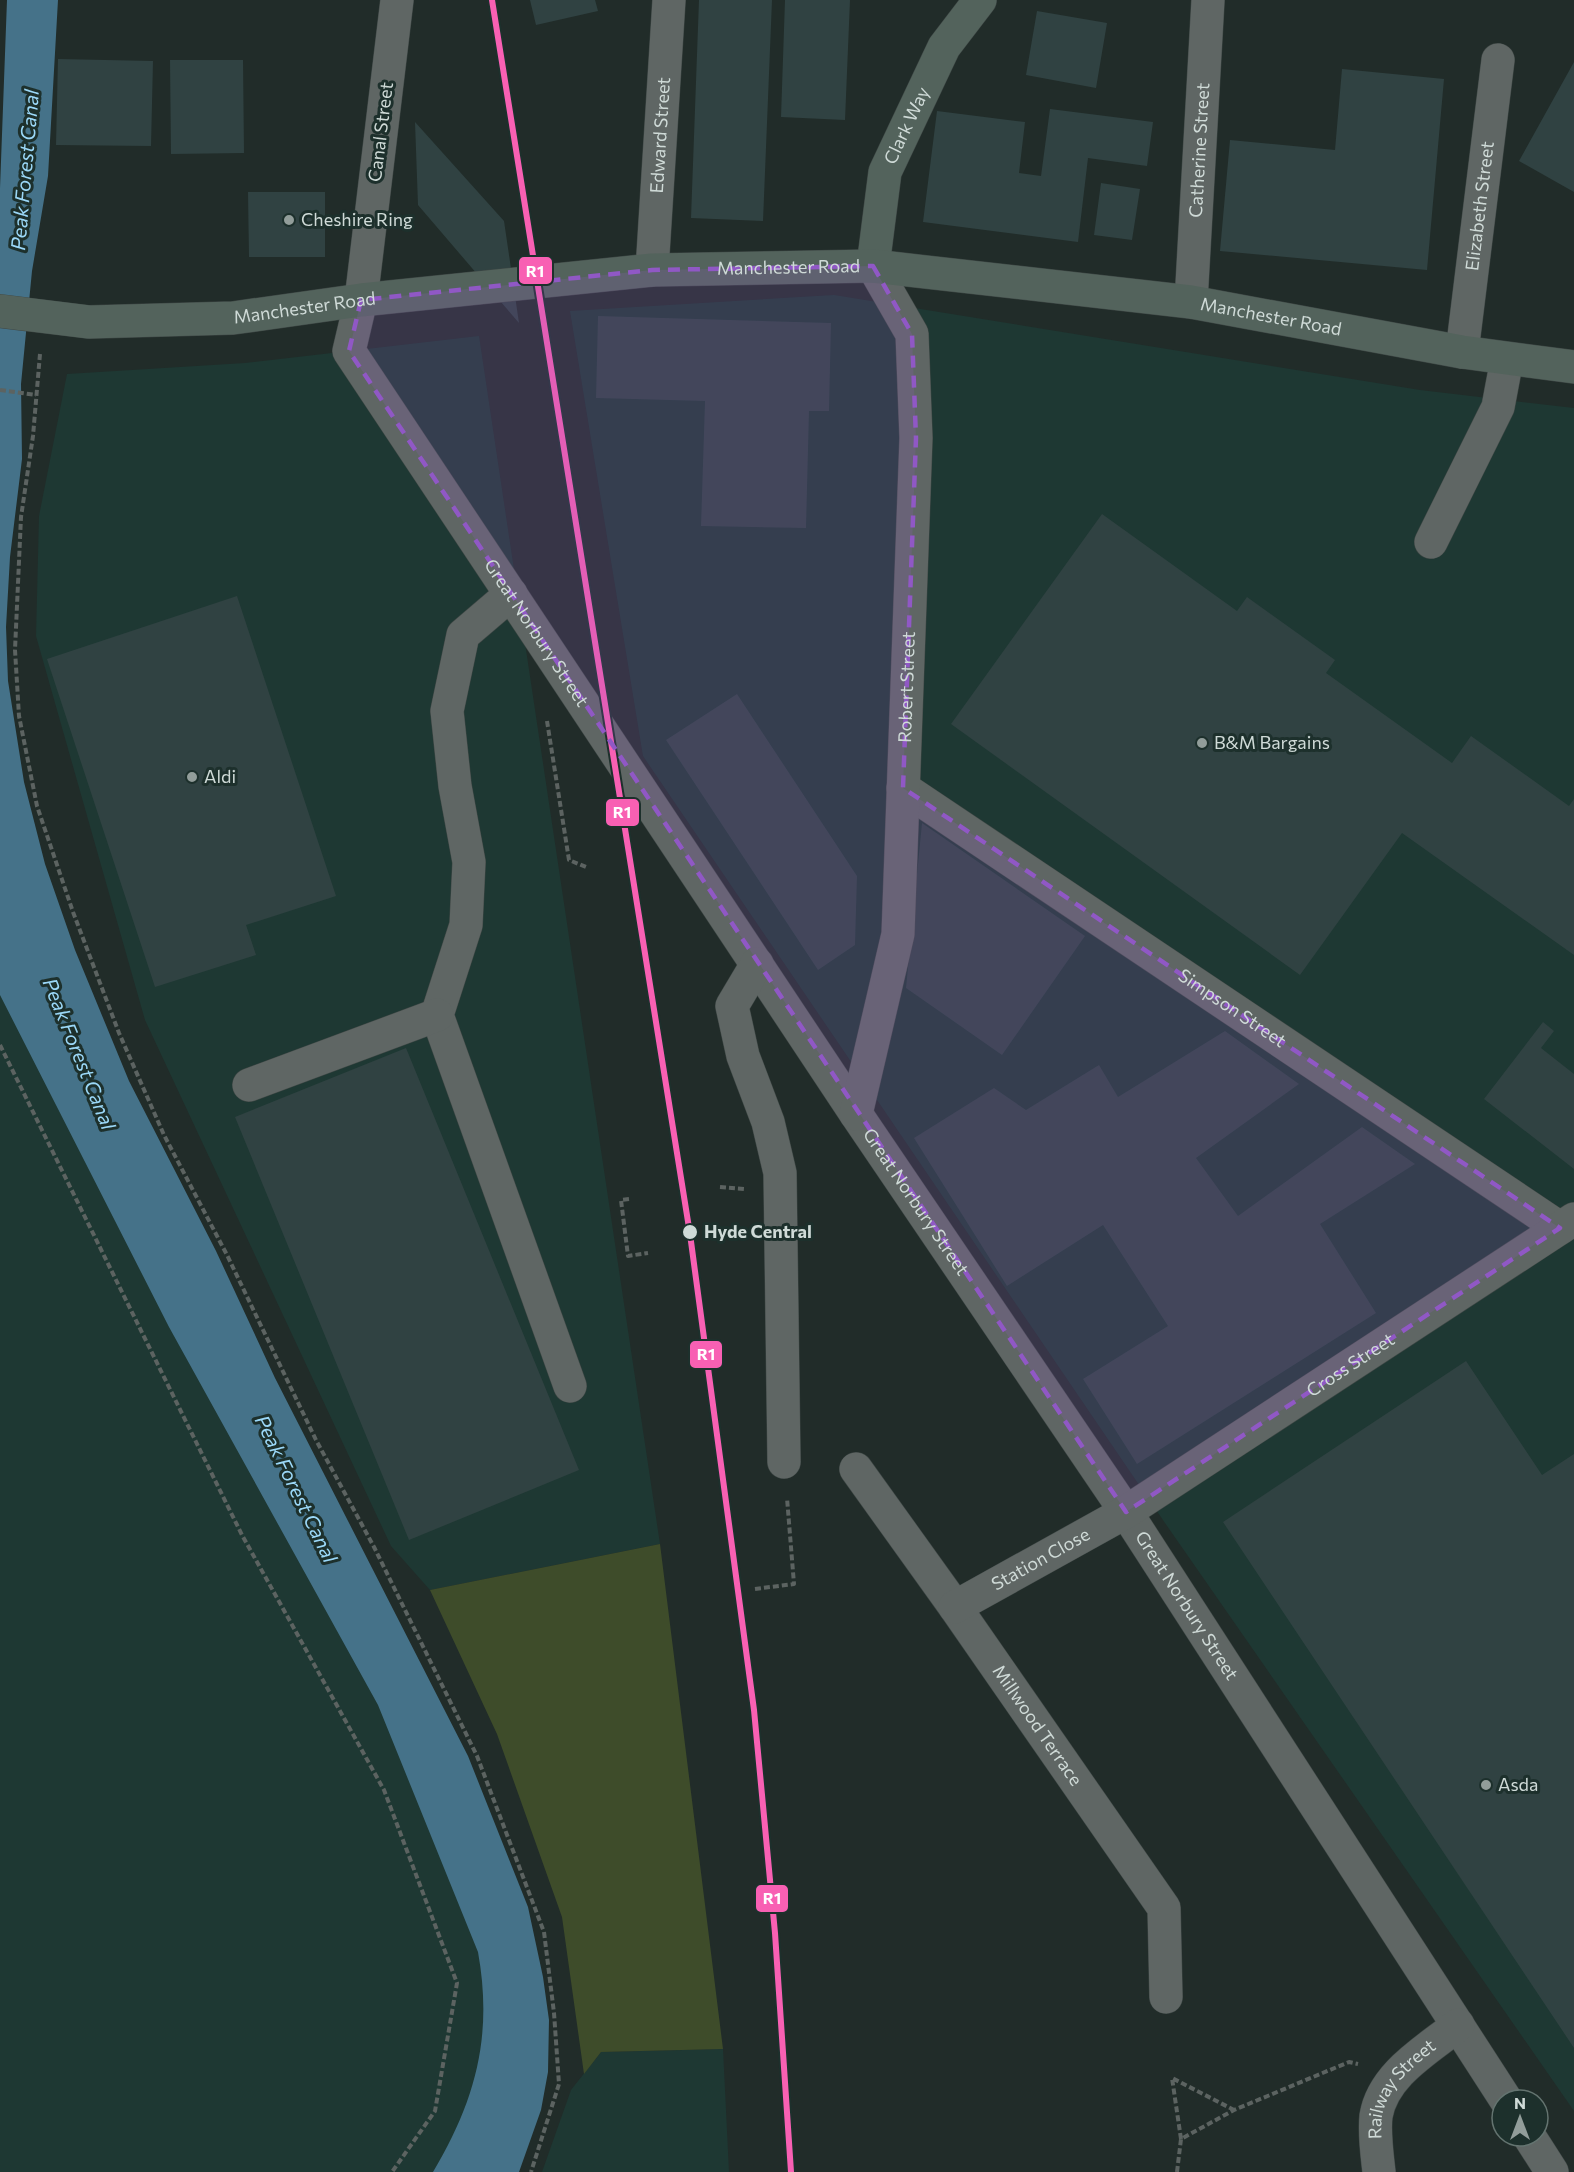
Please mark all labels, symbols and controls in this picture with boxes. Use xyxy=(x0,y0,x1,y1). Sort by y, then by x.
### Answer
street label: Edward Street xyxy=(645,76,674,194)
street label: Canal Street xyxy=(363,81,397,183)
street label: Catherine Street xyxy=(1184,82,1213,218)
street label: Clark Way xyxy=(878,83,934,167)
water label: Peak Forest Canal xyxy=(5,88,43,251)
street label: Elizabeth Street xyxy=(1460,140,1498,272)
place label: Cheshire Ring xyxy=(301,208,413,230)
marker: Cheshire Ring xyxy=(282,213,296,227)
street label: Manchester Road xyxy=(717,254,860,279)
line badge: R1 xyxy=(518,256,553,285)
text: R1 xyxy=(526,261,544,280)
street label: Manchester Road xyxy=(232,287,377,328)
street label: Manchester Road xyxy=(1199,292,1344,340)
street label: Great Norbury Street xyxy=(480,554,594,710)
street label: Robert Street xyxy=(893,631,919,743)
place label: B&M Bargains xyxy=(1214,731,1330,753)
marker: B&M Bargains xyxy=(1195,736,1209,750)
place label: Aldi xyxy=(204,765,236,787)
marker: Aldi xyxy=(185,770,199,784)
line badge: R1 xyxy=(605,798,640,827)
text: R1 xyxy=(613,802,631,821)
street label: Simpson Street xyxy=(1175,964,1291,1051)
water label: Peak Forest Canal xyxy=(39,974,122,1134)
street label: Great Norbury Street xyxy=(859,1124,974,1279)
place label: Hyde Central xyxy=(704,1220,812,1242)
marker: Hyde Central xyxy=(681,1223,699,1241)
street label: Cross Street xyxy=(1302,1328,1398,1401)
line badge: R1 xyxy=(689,1340,723,1369)
text: R1 xyxy=(697,1344,715,1363)
water label: Peak Forest Canal xyxy=(251,1411,343,1567)
street label: Station Close xyxy=(987,1522,1093,1595)
street label: Great Norbury Street xyxy=(1131,1526,1244,1684)
street label: Millwood Terrace xyxy=(988,1660,1088,1790)
place label: Asda xyxy=(1498,1773,1538,1795)
marker: Asda xyxy=(1479,1778,1493,1792)
line badge: R1 xyxy=(755,1884,789,1913)
text: R1 xyxy=(763,1888,781,1907)
street label: Railway Street xyxy=(1363,2034,1439,2139)
north arrow xyxy=(1490,2088,1550,2148)
text: N xyxy=(1514,2093,1526,2112)

